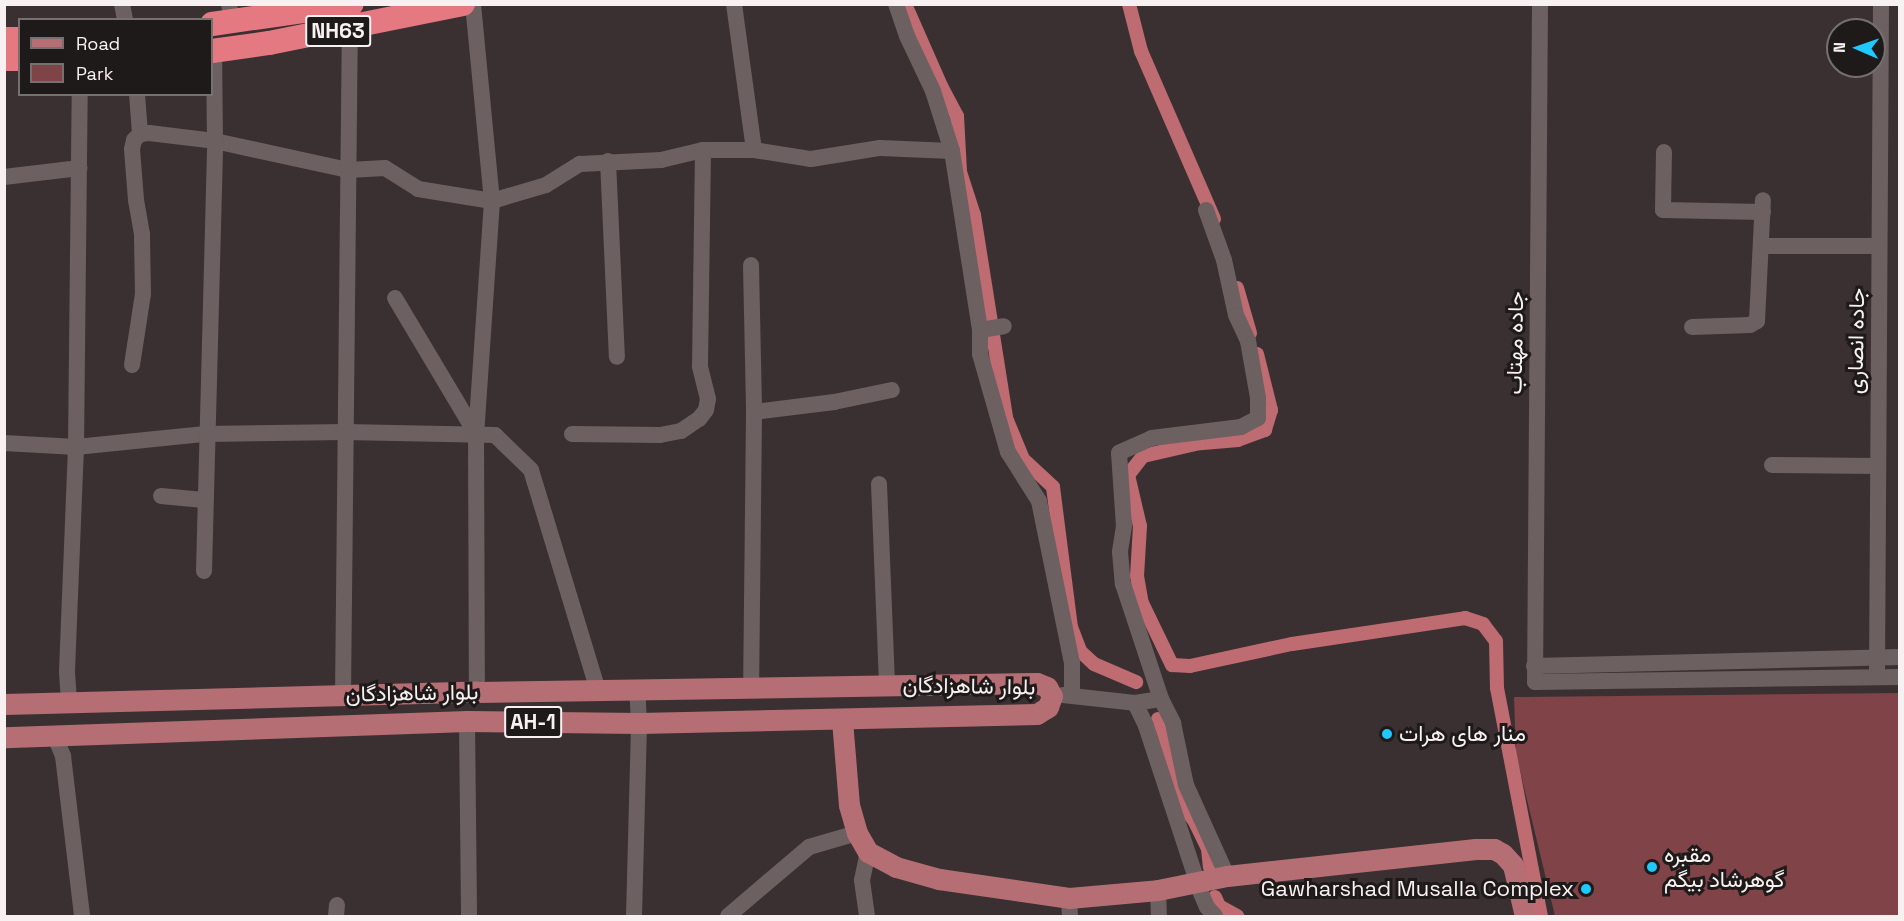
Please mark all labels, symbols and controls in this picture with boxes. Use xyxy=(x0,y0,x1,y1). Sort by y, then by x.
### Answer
road number: NH63 xyxy=(305,13,371,49)
legend xyxy=(18,18,213,96)
north arrow xyxy=(1826,18,1886,78)
text: Road xyxy=(76,32,120,55)
text: N xyxy=(1829,42,1850,53)
text: Park xyxy=(76,62,113,85)
street label: جاده انصاری xyxy=(1842,288,1870,394)
street label: جاده مهتاب xyxy=(1501,291,1529,395)
street label: بلوار شاهزادگان xyxy=(902,672,1036,700)
street label: بلوار شاهزادگان xyxy=(345,679,479,707)
road number: AH-1 xyxy=(503,704,563,740)
place label: منار های هرات xyxy=(1399,721,1526,747)
marker: منار های هرات xyxy=(1380,727,1394,741)
place label: مقبره گوهرشاد بیگم xyxy=(1664,841,1785,892)
marker: مقبره گوهرشاد بیگم xyxy=(1645,860,1659,874)
place label: Gawharshad Musalla Complex xyxy=(1261,876,1574,902)
marker: Gawharshad Musalla Complex xyxy=(1579,882,1593,896)

